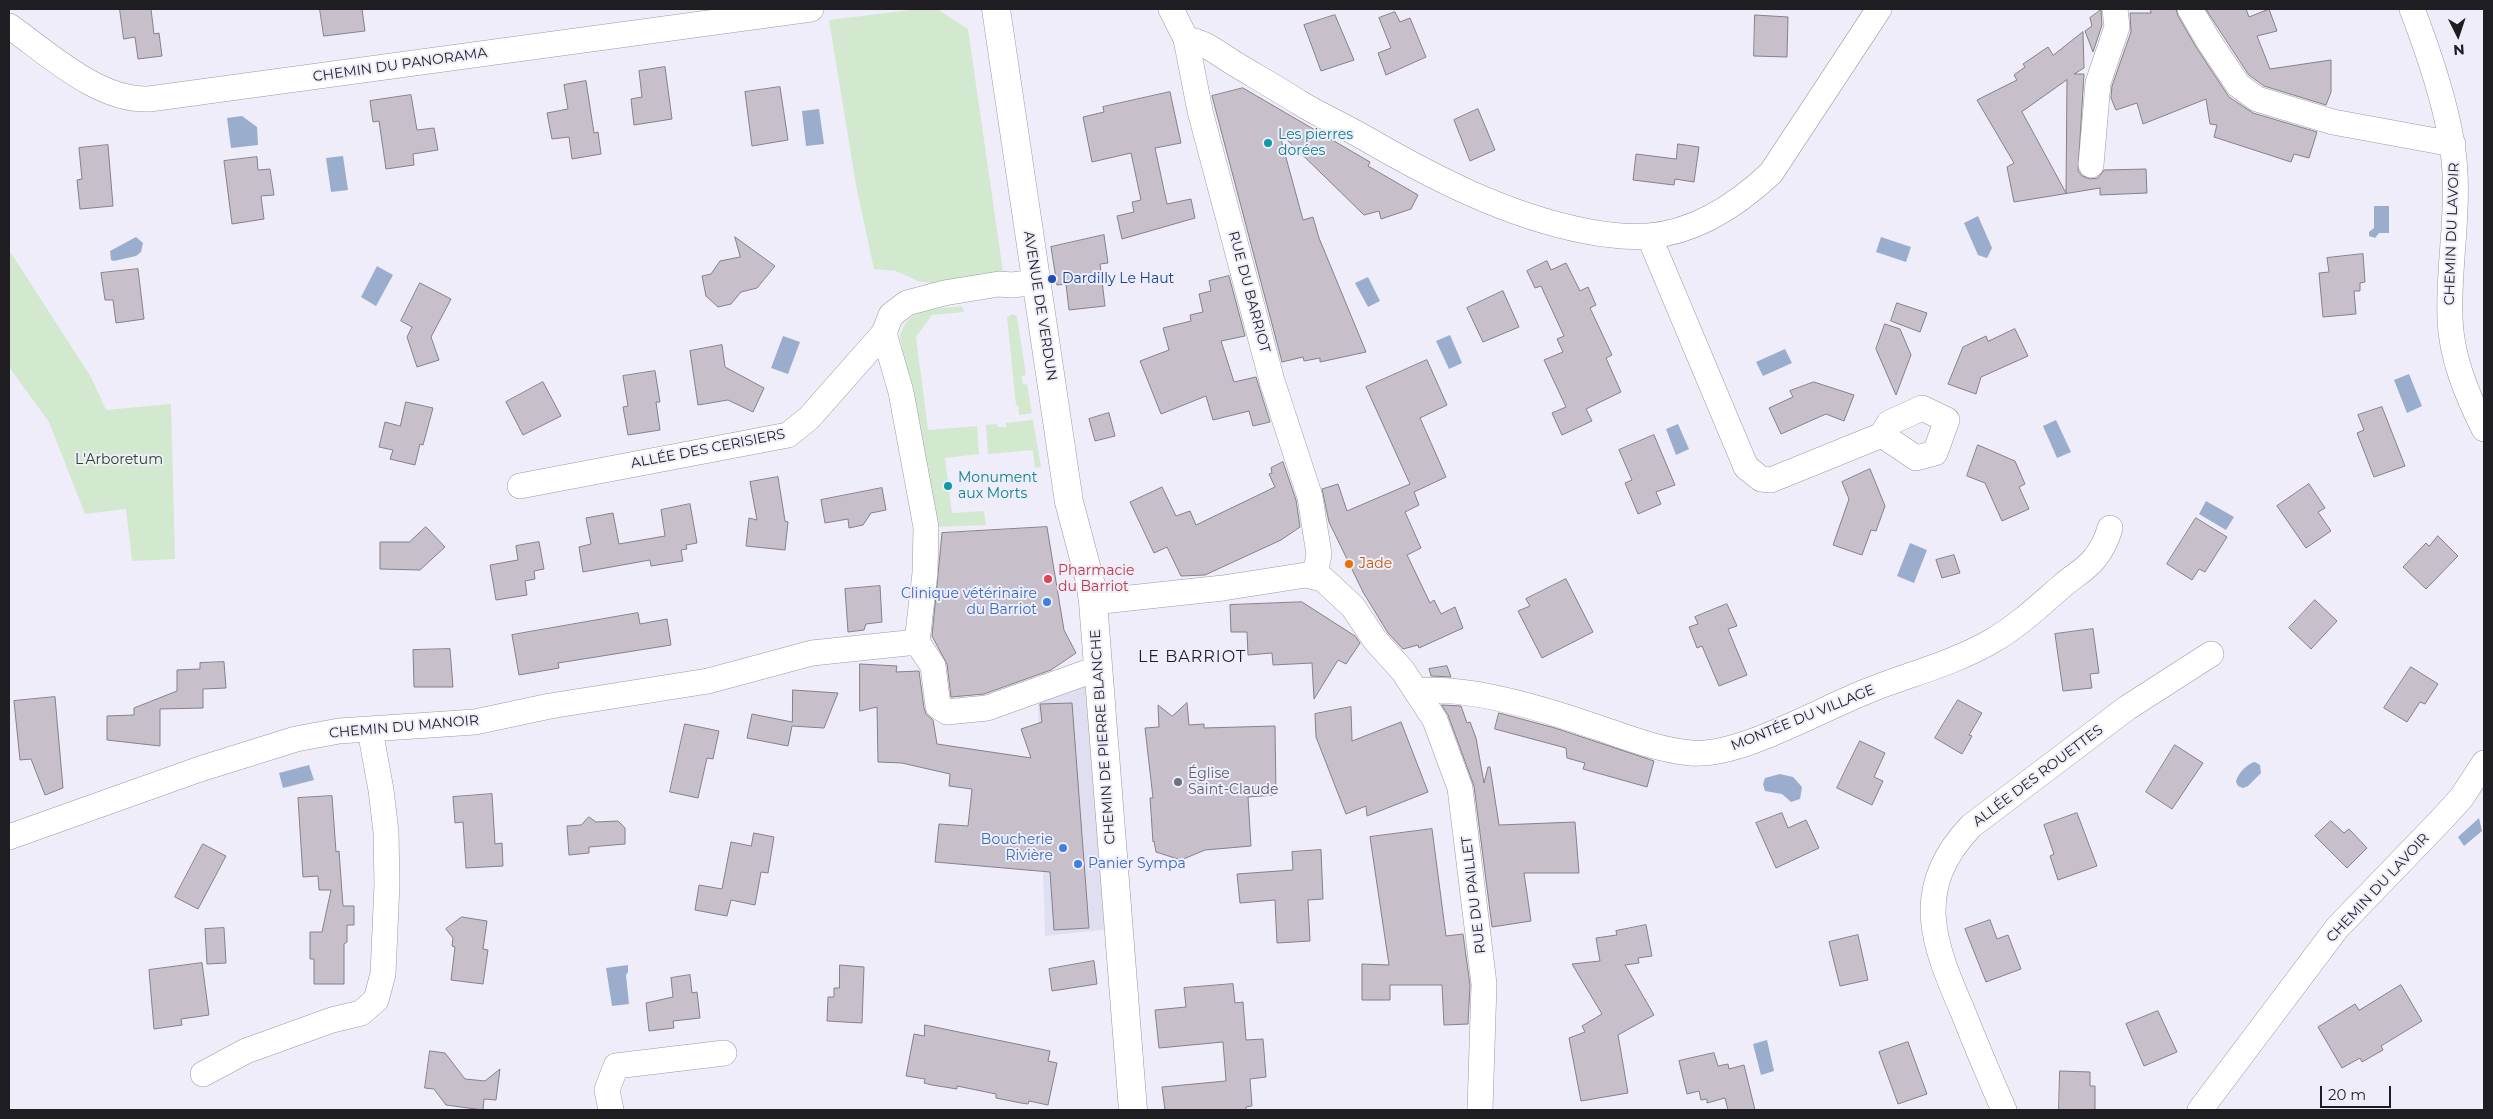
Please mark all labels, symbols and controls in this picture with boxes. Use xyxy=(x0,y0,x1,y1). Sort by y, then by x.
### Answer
north arrow xyxy=(2433,10,2483,60)
text: N xyxy=(2453,41,2465,59)
street label: CHEMIN DU PANORAMA xyxy=(312,44,488,86)
place label: Les pierres dorées xyxy=(1278,127,1353,160)
marker: Les pierres dorées xyxy=(1262,137,1274,149)
street label: CHEMIN DU LAVOIR xyxy=(2441,162,2463,306)
street label: RUE DU BARRIOT xyxy=(1225,229,1273,355)
street label: AVENUE DE VERDUN xyxy=(1020,230,1060,382)
place label: Dardilly Le Haut xyxy=(1062,271,1174,287)
marker: Dardilly Le Haut xyxy=(1046,273,1058,285)
street label: ALLÉE DES CERISIERS xyxy=(629,426,787,472)
park label: L'Arboretum xyxy=(75,452,163,468)
place label: Monument aux Morts xyxy=(958,470,1037,502)
marker: Monument aux Morts xyxy=(942,480,954,492)
place label: Jade xyxy=(1359,556,1392,572)
marker: Jade xyxy=(1343,558,1355,570)
place label: Pharmacie du Barriot xyxy=(1058,563,1134,596)
marker: Pharmacie du Barriot xyxy=(1042,573,1054,585)
place label: Clinique vétérinaire du Barriot xyxy=(901,586,1037,618)
marker: Clinique vétérinaire du Barriot xyxy=(1041,596,1053,608)
street label: CHEMIN DE PIERRE BLANCHE xyxy=(1087,629,1119,845)
district label: LE BARRIOT xyxy=(1137,647,1247,667)
street label: MONTÉE DU VILLAGE xyxy=(1729,681,1877,755)
street label: CHEMIN DU MANOIR xyxy=(328,712,480,742)
street label: ALLÉE DES ROUETTES xyxy=(1970,722,2106,830)
place label: Église Saint-Claude xyxy=(1188,766,1278,799)
marker: Église Saint-Claude xyxy=(1172,776,1184,788)
street label: CHEMIN DU LAVOIR xyxy=(2323,830,2433,946)
place label: Boucherie Rivière xyxy=(981,832,1053,864)
street label: RUE DU PAILLET xyxy=(1458,835,1490,955)
marker: Boucherie Rivière xyxy=(1057,842,1069,854)
place label: Panier Sympa xyxy=(1088,856,1186,872)
marker: Panier Sympa xyxy=(1072,858,1084,870)
scale bar xyxy=(2323,1076,2394,1108)
text: 20 m xyxy=(2328,1085,2366,1104)

